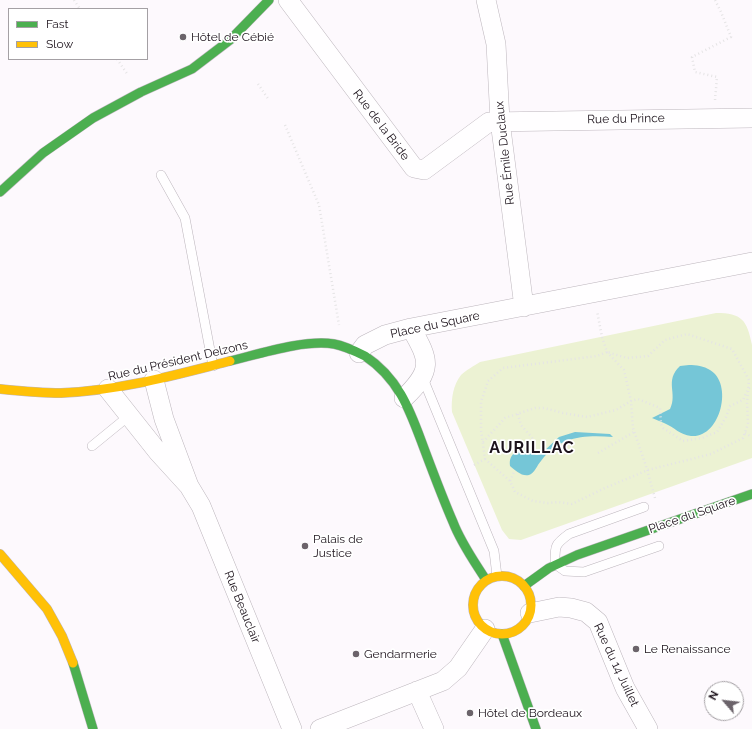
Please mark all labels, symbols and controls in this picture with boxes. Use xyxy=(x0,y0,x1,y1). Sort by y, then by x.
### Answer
legend xyxy=(8,8,148,60)
text: Fast xyxy=(46,17,69,31)
place label: Hôtel de Cébié xyxy=(191,30,274,44)
marker: Hôtel de Cébié xyxy=(178,32,188,42)
text: Slow xyxy=(46,37,73,51)
street label: Rue de la Bride xyxy=(350,87,412,163)
street label: Rue Émile Duclaux xyxy=(492,100,518,206)
street label: Rue du Prince xyxy=(587,111,665,127)
street label: Place du Square xyxy=(389,309,481,341)
street label: Rue du Président Delzons xyxy=(107,338,249,384)
district label: AURILLAC xyxy=(489,438,575,458)
street label: Place du Square xyxy=(647,493,737,537)
place label: Palais de Justice xyxy=(313,532,363,560)
marker: Palais de Justice xyxy=(300,541,310,551)
street label: Rue Beauclair xyxy=(221,569,263,645)
street label: Rue du 14 Juillet xyxy=(590,621,642,709)
place label: Le Renaissance xyxy=(644,642,731,656)
marker: Le Renaissance xyxy=(631,644,641,654)
place label: Gendarmerie xyxy=(364,647,437,661)
marker: Gendarmerie xyxy=(351,649,361,659)
north arrow xyxy=(704,681,744,721)
text: N xyxy=(706,689,722,702)
place label: Hôtel de Bordeaux xyxy=(478,706,582,720)
marker: Hôtel de Bordeaux xyxy=(465,708,475,718)

